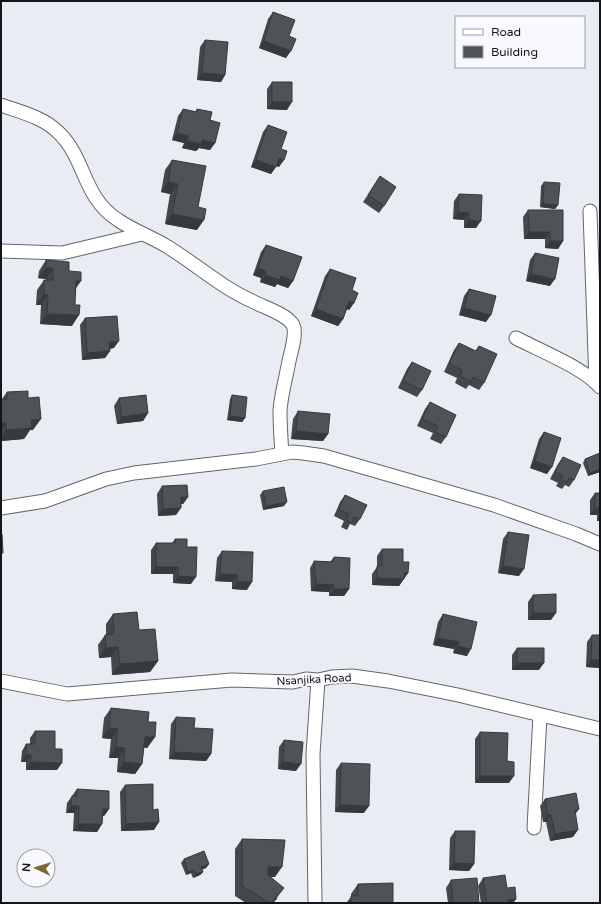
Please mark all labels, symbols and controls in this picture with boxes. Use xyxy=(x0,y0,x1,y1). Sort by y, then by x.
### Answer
legend xyxy=(455,16,585,68)
text: Road xyxy=(491,25,521,39)
text: Building xyxy=(491,45,538,59)
street label: Nsanjika Road xyxy=(276,671,352,688)
north arrow xyxy=(16,848,56,888)
text: N xyxy=(20,862,33,872)

